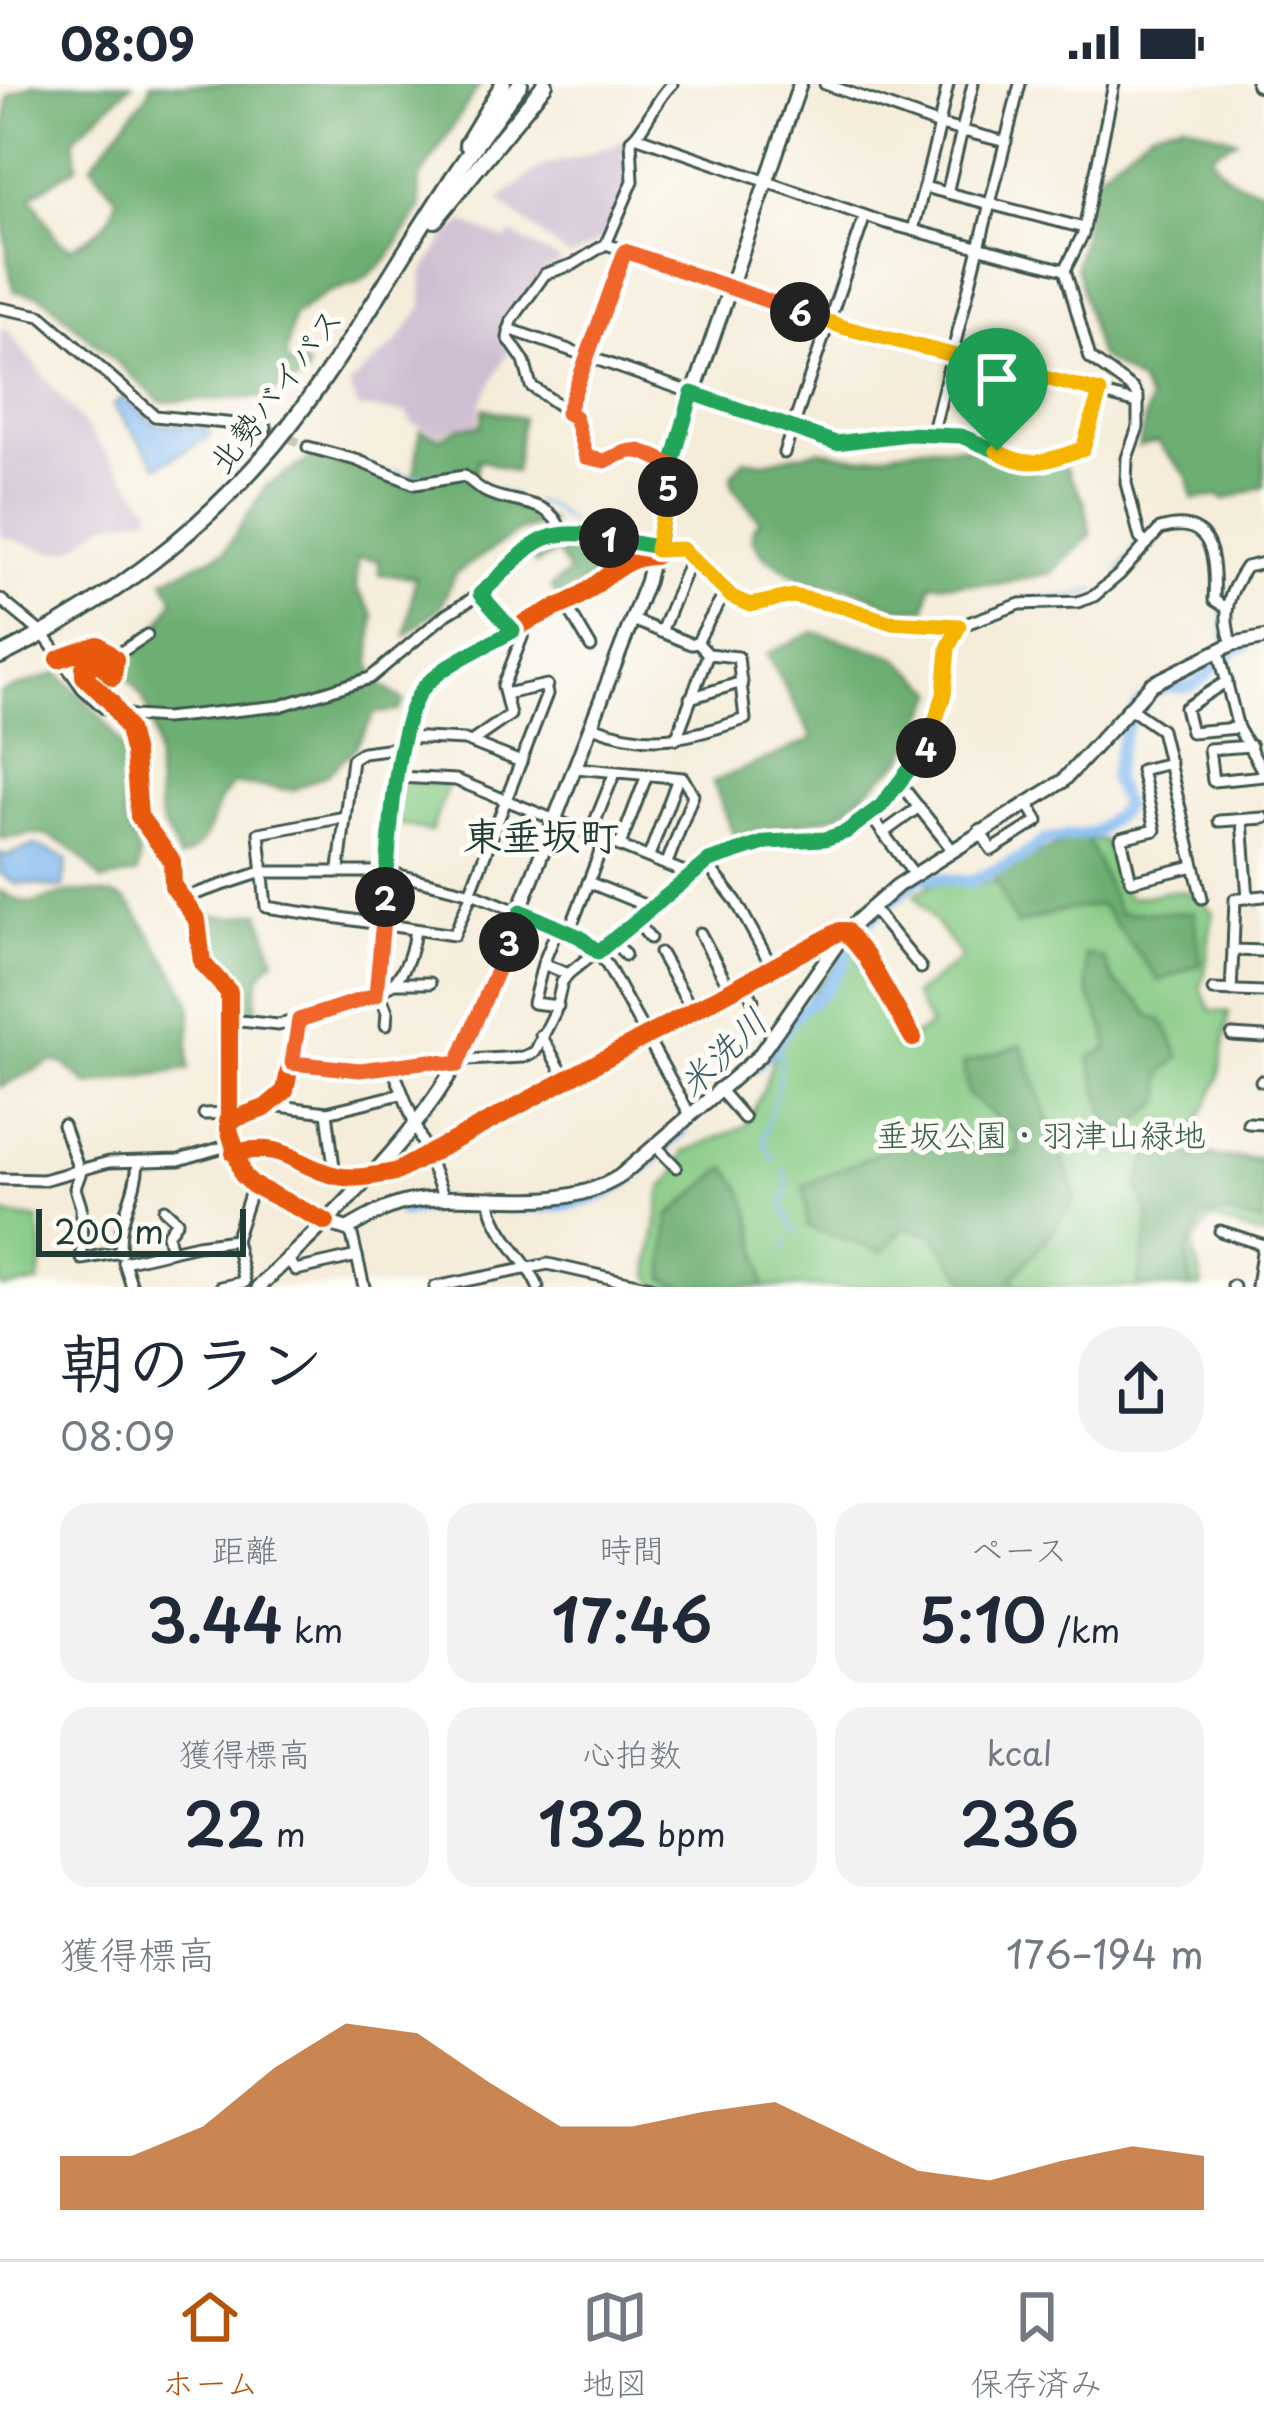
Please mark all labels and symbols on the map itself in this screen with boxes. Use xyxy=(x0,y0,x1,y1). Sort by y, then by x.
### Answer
pin: 6 xyxy=(770,282,830,342)
street label: 北勢バイパス xyxy=(195,295,353,483)
pin xyxy=(946,328,1048,451)
pin: 5 xyxy=(638,457,698,517)
pin: 1 xyxy=(579,508,639,568)
pin: 4 xyxy=(896,718,956,778)
district label: 東垂坂町 xyxy=(463,804,619,863)
pin: 2 xyxy=(355,867,415,927)
pin: 3 xyxy=(479,912,539,972)
water label: 米洗川 xyxy=(663,994,779,1108)
park label: 垂坂公園・羽津山緑地 xyxy=(876,1108,1206,1158)
scale bar xyxy=(36,1203,246,1256)

